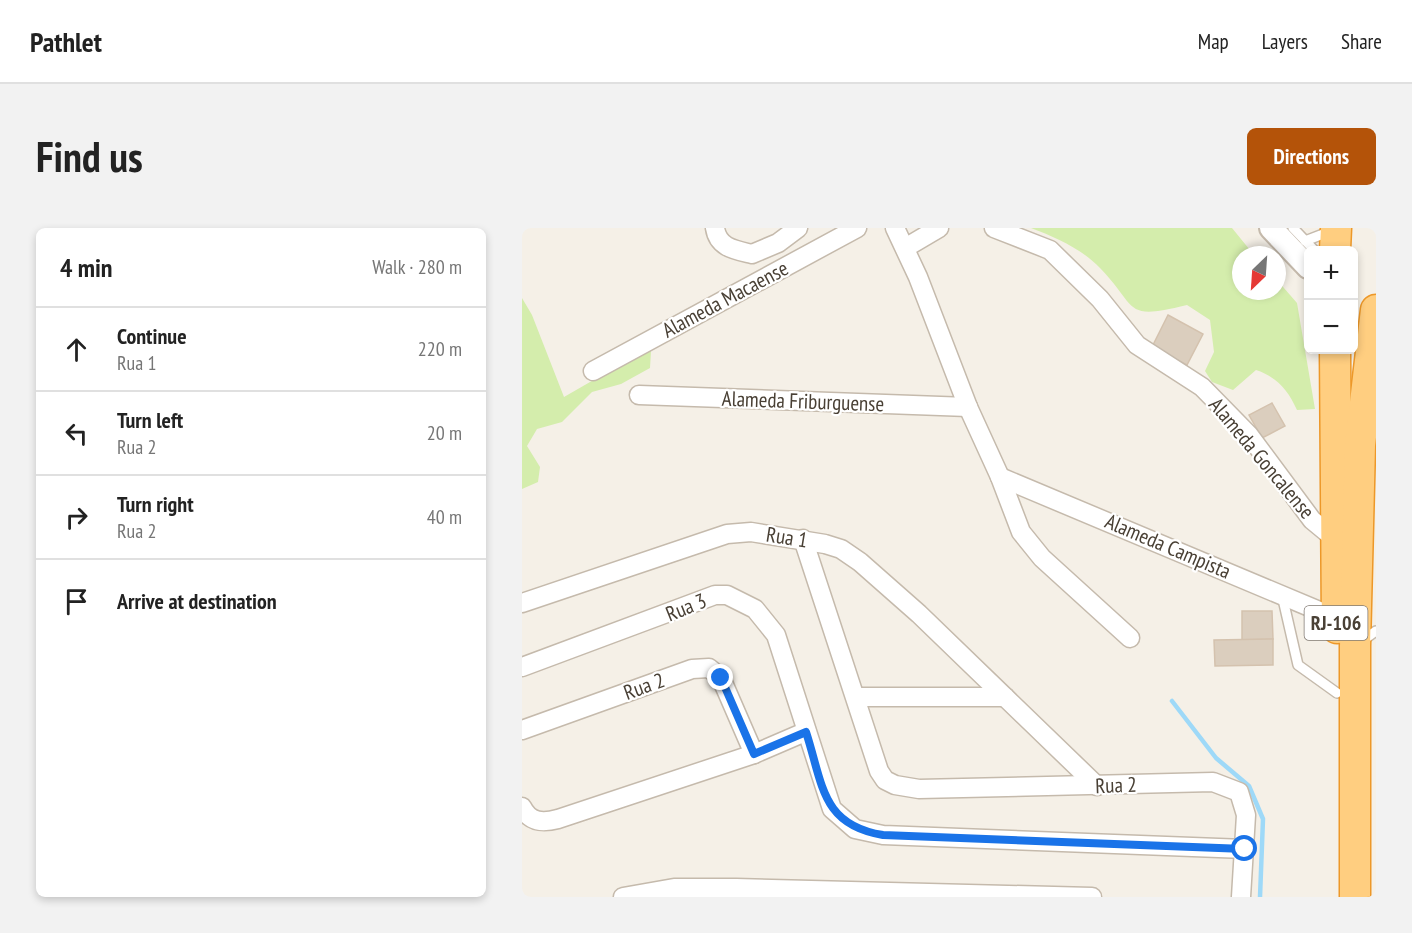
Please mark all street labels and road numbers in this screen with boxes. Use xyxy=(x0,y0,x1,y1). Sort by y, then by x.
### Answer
street label: Alameda Macaense xyxy=(657,254,793,344)
street label: Alameda Friburguense xyxy=(721,385,885,417)
street label: Alameda Goncalense xyxy=(1203,392,1321,524)
street label: Alameda Campista xyxy=(1101,507,1235,585)
street label: Rua 1 xyxy=(764,520,810,554)
street label: Rua 3 xyxy=(662,587,710,627)
road number: RJ-106 xyxy=(1304,606,1368,640)
street label: Rua 2 xyxy=(620,666,668,706)
street label: Rua 2 xyxy=(1095,771,1137,799)

